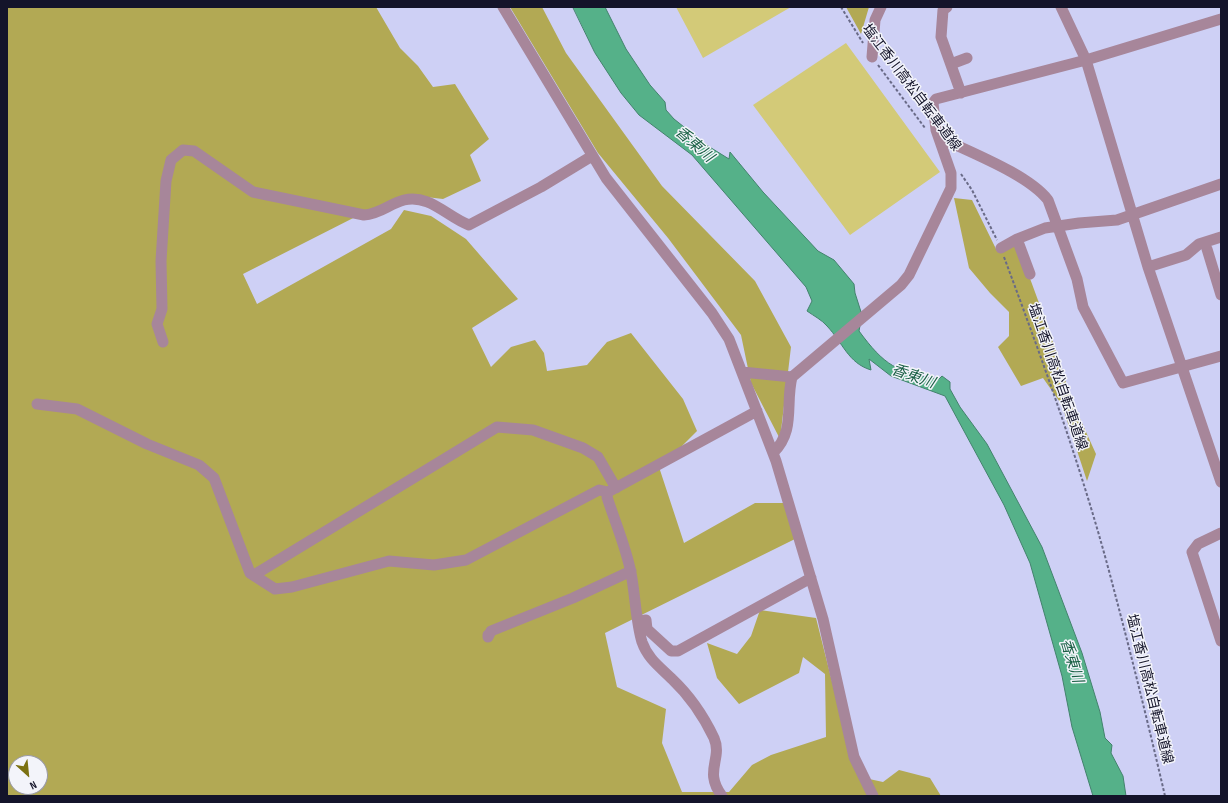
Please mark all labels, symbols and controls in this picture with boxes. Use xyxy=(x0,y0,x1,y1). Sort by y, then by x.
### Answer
street label: 塩江香川高松自転車道線 xyxy=(858,21,964,155)
water label: 香東川 xyxy=(671,123,717,167)
street label: 塩江香川高松自転車道線 xyxy=(1024,301,1090,453)
water label: 香東川 xyxy=(889,361,937,393)
street label: 塩江香川高松自転車道線 xyxy=(1122,612,1176,766)
water label: 香東川 xyxy=(1056,637,1086,685)
north arrow xyxy=(8,755,48,795)
text: N xyxy=(28,778,39,792)

